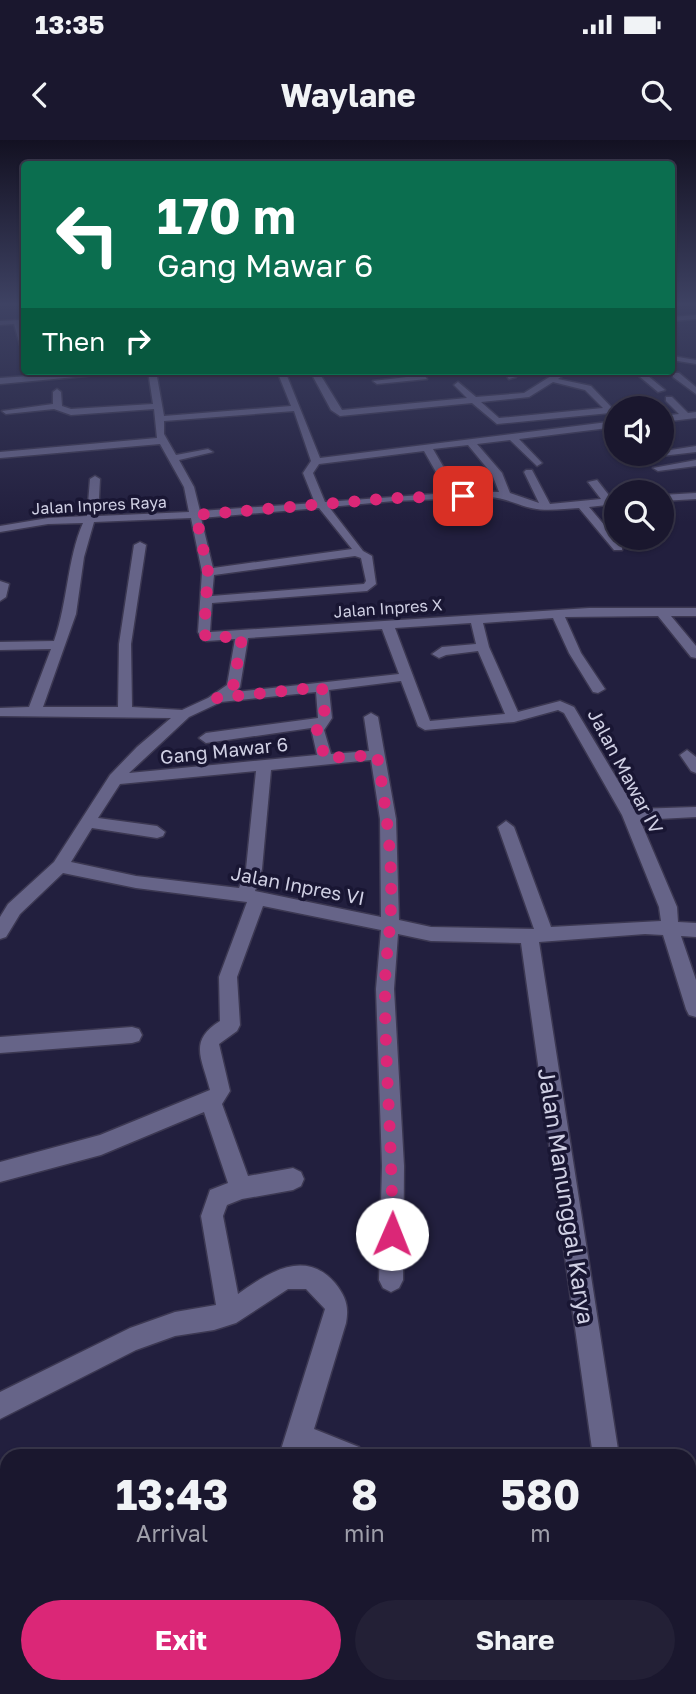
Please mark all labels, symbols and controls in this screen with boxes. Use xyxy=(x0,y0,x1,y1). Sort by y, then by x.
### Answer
text: 13:35 xyxy=(35,9,104,40)
icon: back xyxy=(21,76,59,114)
text: Waylane xyxy=(280,76,416,114)
icon: search xyxy=(637,76,675,114)
text: 170 m xyxy=(157,186,296,245)
icon: left xyxy=(42,189,133,280)
text: Gang Mawar 6 xyxy=(157,246,373,284)
icon: right xyxy=(119,322,157,360)
text: Then xyxy=(42,326,105,357)
map controls xyxy=(604,396,674,550)
button: sound xyxy=(604,396,674,466)
pin xyxy=(433,466,493,526)
icon: arrive xyxy=(444,477,482,515)
button: search xyxy=(604,480,674,550)
street label: Jalan Inpres Raya xyxy=(31,491,167,519)
street label: Jalan Inpres X xyxy=(333,594,444,622)
street label: Jalan Mawar IV xyxy=(583,705,669,838)
street label: Gang Mawar 6 xyxy=(159,732,289,768)
street label: Jalan Inpres VI xyxy=(229,861,367,909)
street label: Jalan Manunggal Karya xyxy=(533,1066,601,1326)
position arrow xyxy=(355,1197,429,1271)
text: 13:43 xyxy=(116,1469,228,1519)
text: 8 xyxy=(351,1469,378,1519)
text: 580 xyxy=(500,1469,580,1519)
text: Arrival xyxy=(136,1519,208,1547)
text: min xyxy=(344,1519,385,1547)
text: m xyxy=(530,1519,551,1547)
button: Exit xyxy=(21,1600,341,1680)
button: Share xyxy=(355,1600,675,1680)

